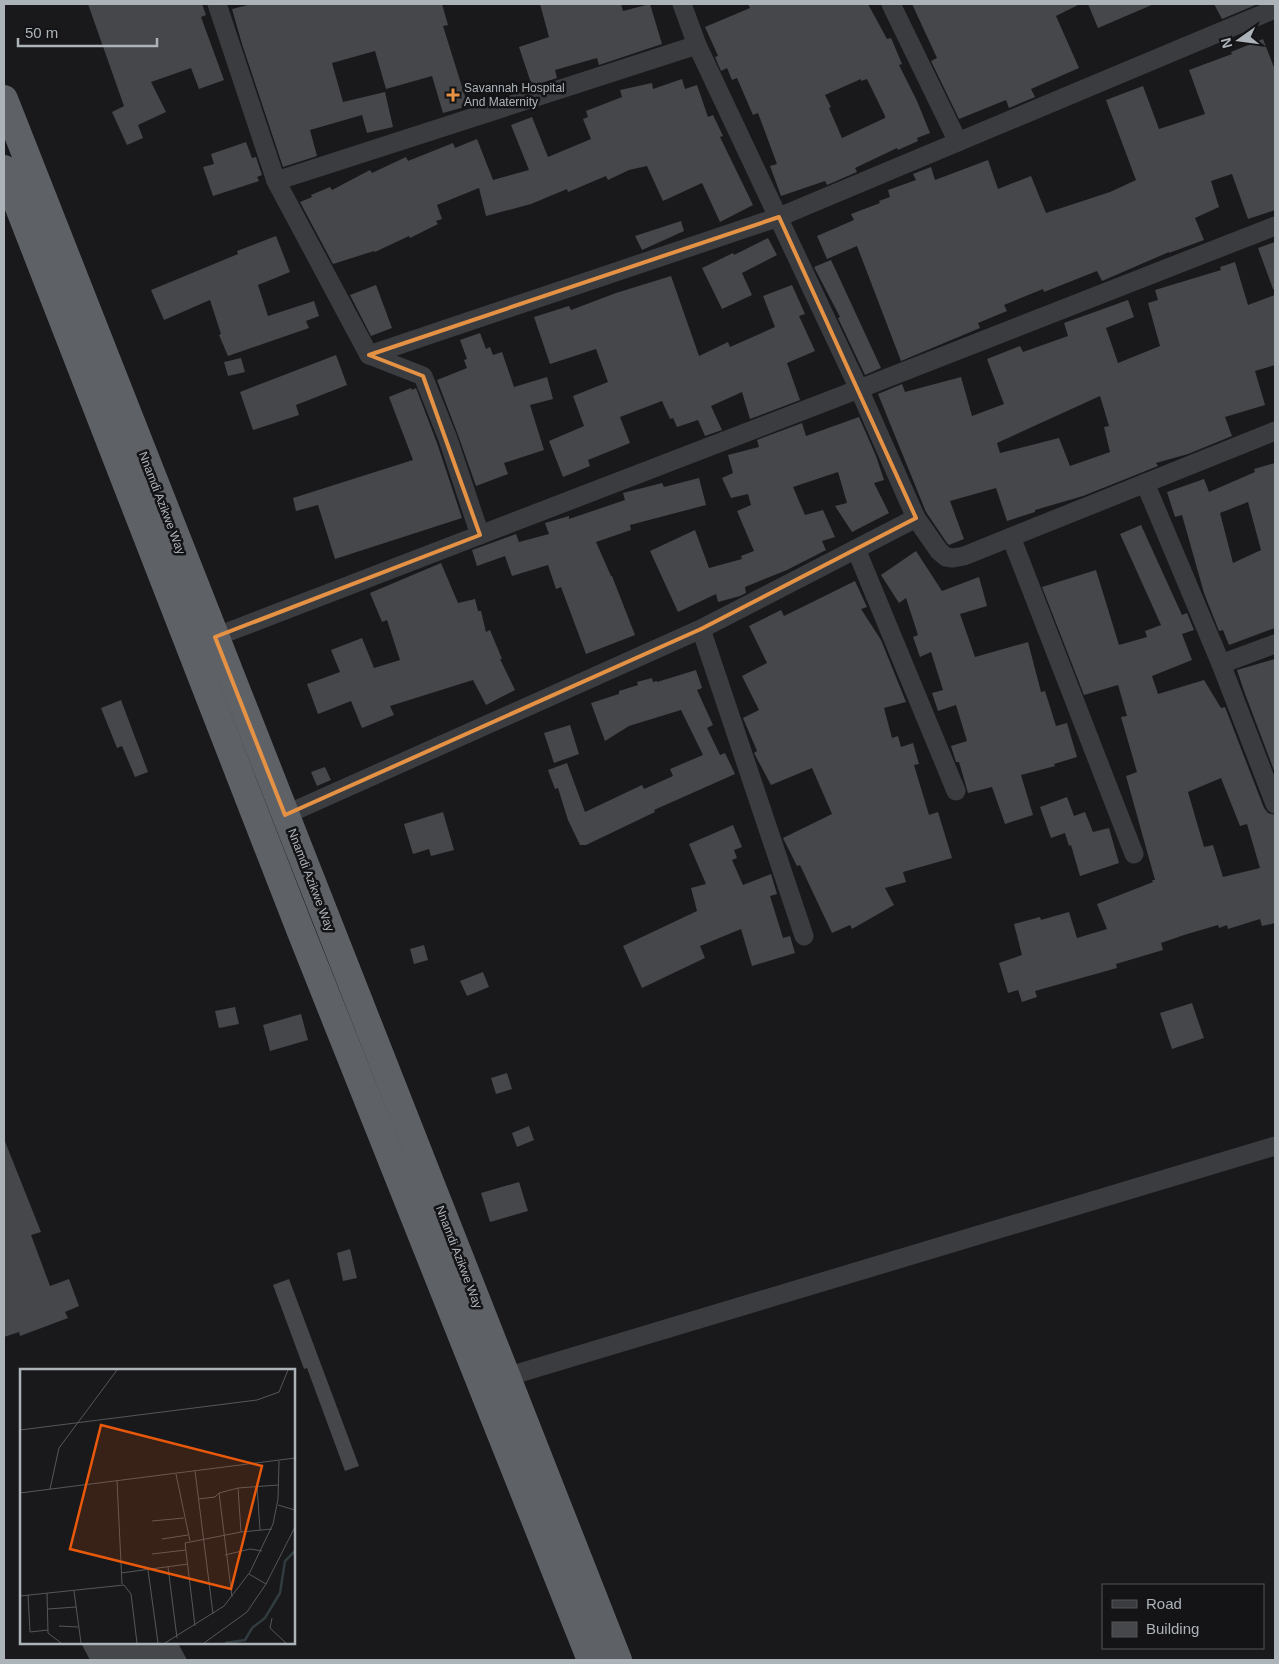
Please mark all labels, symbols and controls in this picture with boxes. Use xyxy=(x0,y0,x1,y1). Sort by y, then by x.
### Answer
scale bar xyxy=(18,15,156,47)
north arrow xyxy=(1214,15,1264,65)
text: 50 m xyxy=(25,24,58,41)
text: N xyxy=(1217,36,1235,50)
place label: Savannah Hospital And Maternity xyxy=(464,81,565,109)
marker: Savannah Hospital And Maternity xyxy=(446,88,460,102)
street label: Nnamdi Azikwe Way xyxy=(136,450,188,556)
street label: Nnamdi Azikwe Way xyxy=(285,827,337,933)
street label: Nnamdi Azikwe Way xyxy=(433,1204,485,1310)
inset map xyxy=(20,1369,295,1644)
legend xyxy=(1102,1584,1264,1649)
text: Road xyxy=(1146,1595,1182,1612)
text: Building xyxy=(1146,1620,1199,1637)

